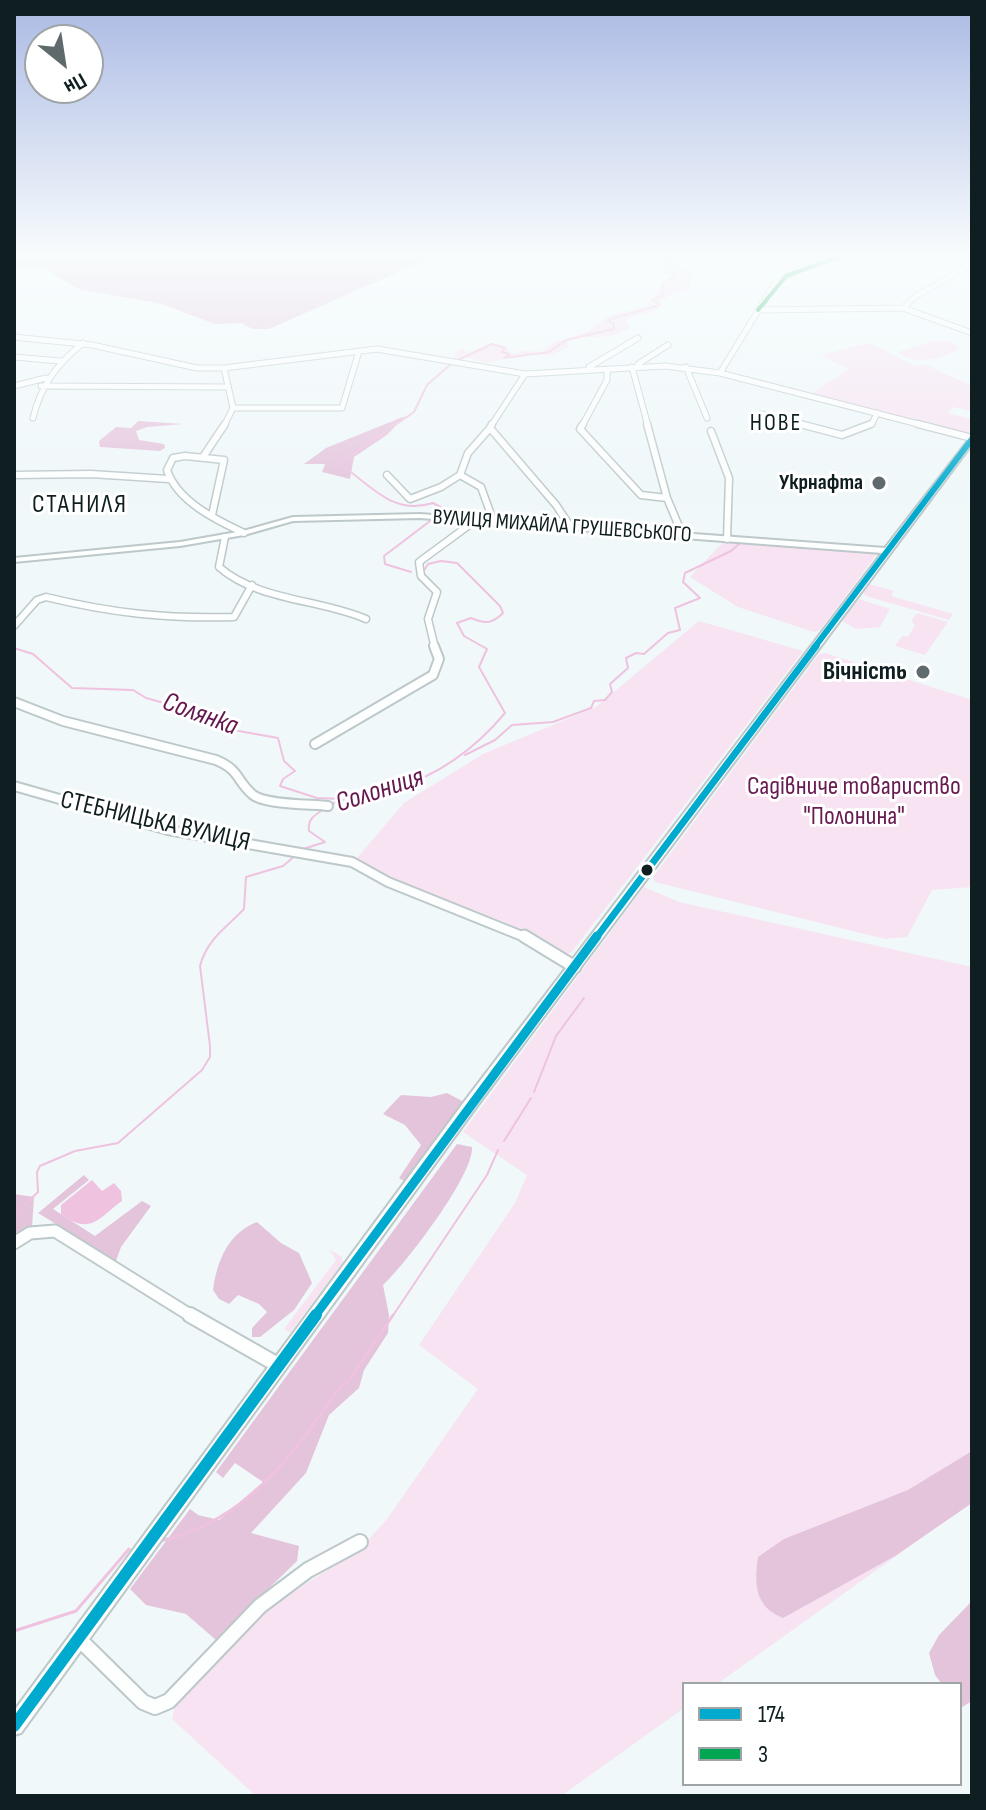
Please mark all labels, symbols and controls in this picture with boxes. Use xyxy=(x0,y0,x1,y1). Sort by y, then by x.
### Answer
north arrow xyxy=(24,24,104,104)
text: Пн xyxy=(59,66,91,100)
district label: НОВЕ xyxy=(750,410,802,438)
place label: Укрнафта xyxy=(779,470,863,496)
marker: Укрнафта xyxy=(870,474,888,492)
district label: СТАНИЛЯ xyxy=(32,489,128,521)
street label: ВУЛИЦЯ МИХАЙЛА ГРУШЕВСЬКОГО xyxy=(432,505,692,549)
place label: Вічність xyxy=(823,656,907,688)
marker: Вічність xyxy=(914,663,932,681)
water label: Солянка xyxy=(158,686,242,744)
water label: Солониця xyxy=(332,761,428,821)
park label: Садівниче товариство "Полонина" xyxy=(747,771,961,832)
street label: СТЕБНИЦЬКА ВУЛИЦЯ xyxy=(57,785,253,859)
unlabelled marker xyxy=(639,862,655,878)
legend xyxy=(682,1682,962,1786)
text: 174 xyxy=(758,1700,785,1729)
text: 3 xyxy=(758,1740,768,1769)

